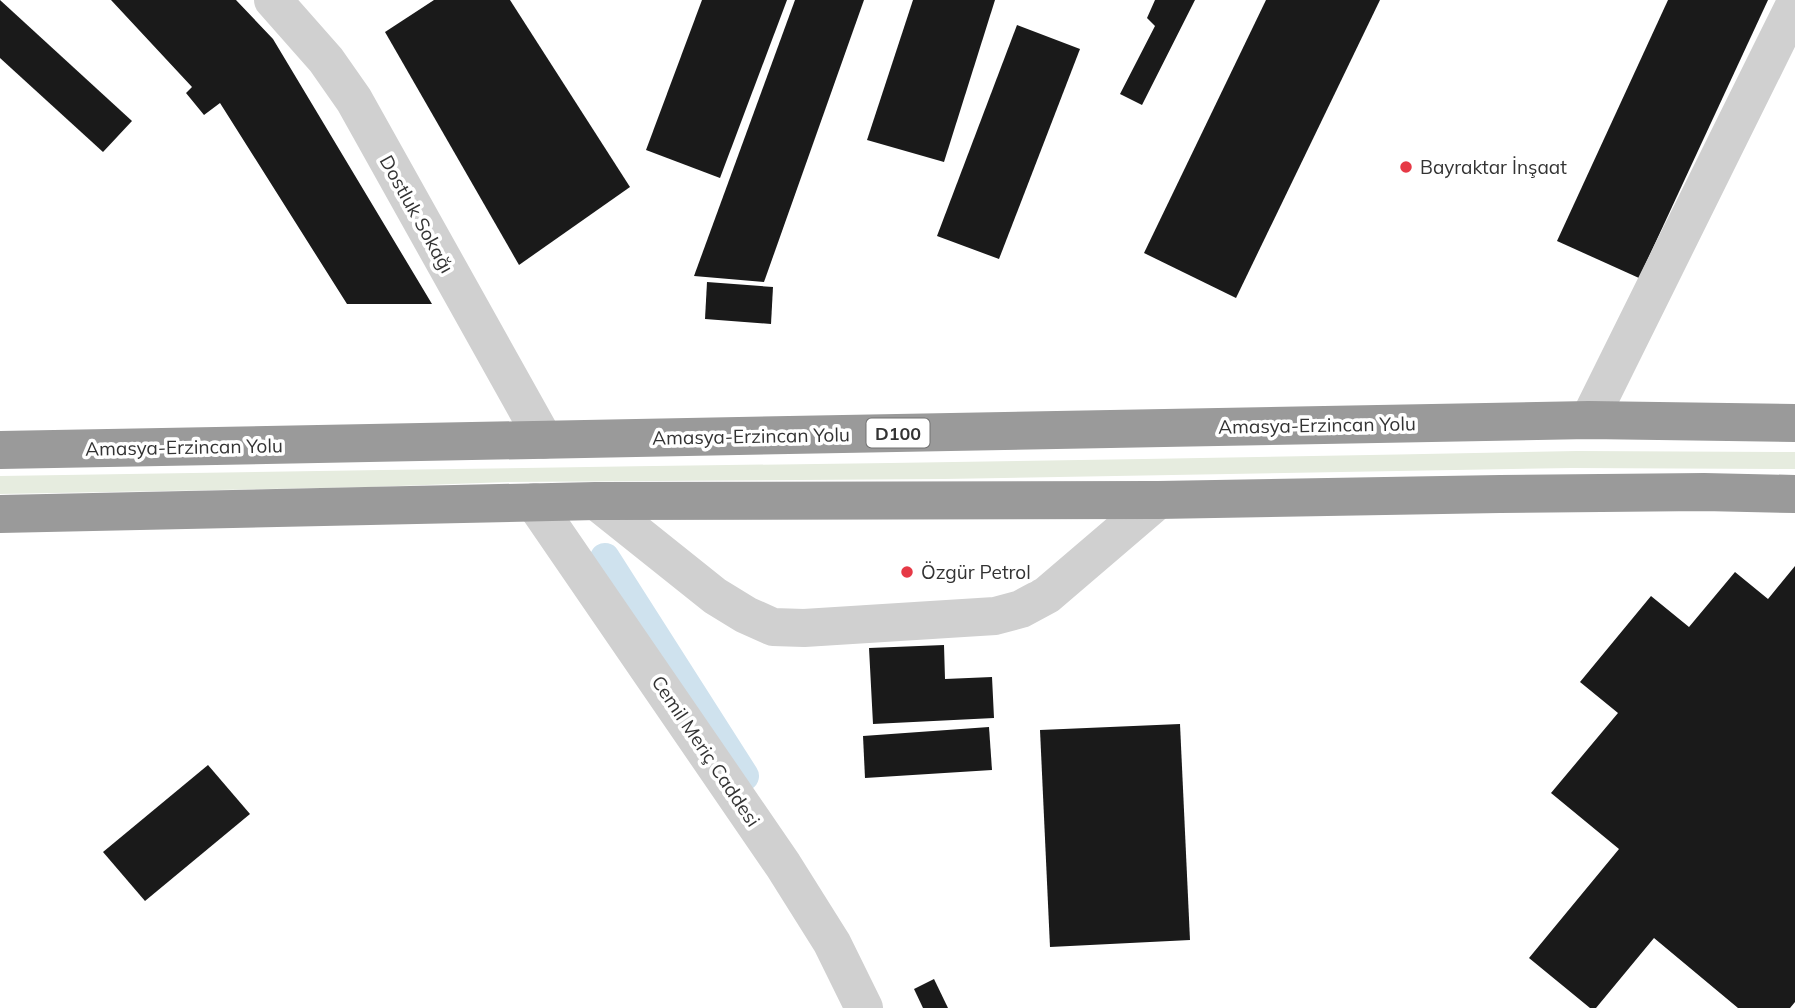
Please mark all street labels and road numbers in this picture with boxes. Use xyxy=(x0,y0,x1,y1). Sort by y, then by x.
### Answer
street label: Dostluk Sokağı xyxy=(375,151,459,277)
street label: Amasya-Erzincan Yolu xyxy=(1218,411,1416,439)
road number: D100 xyxy=(866,418,930,447)
street label: Amasya-Erzincan Yolu xyxy=(652,422,850,450)
street label: Amasya-Erzincan Yolu xyxy=(85,433,283,461)
street label: Cemil Meriç Caddesi xyxy=(647,671,765,831)

